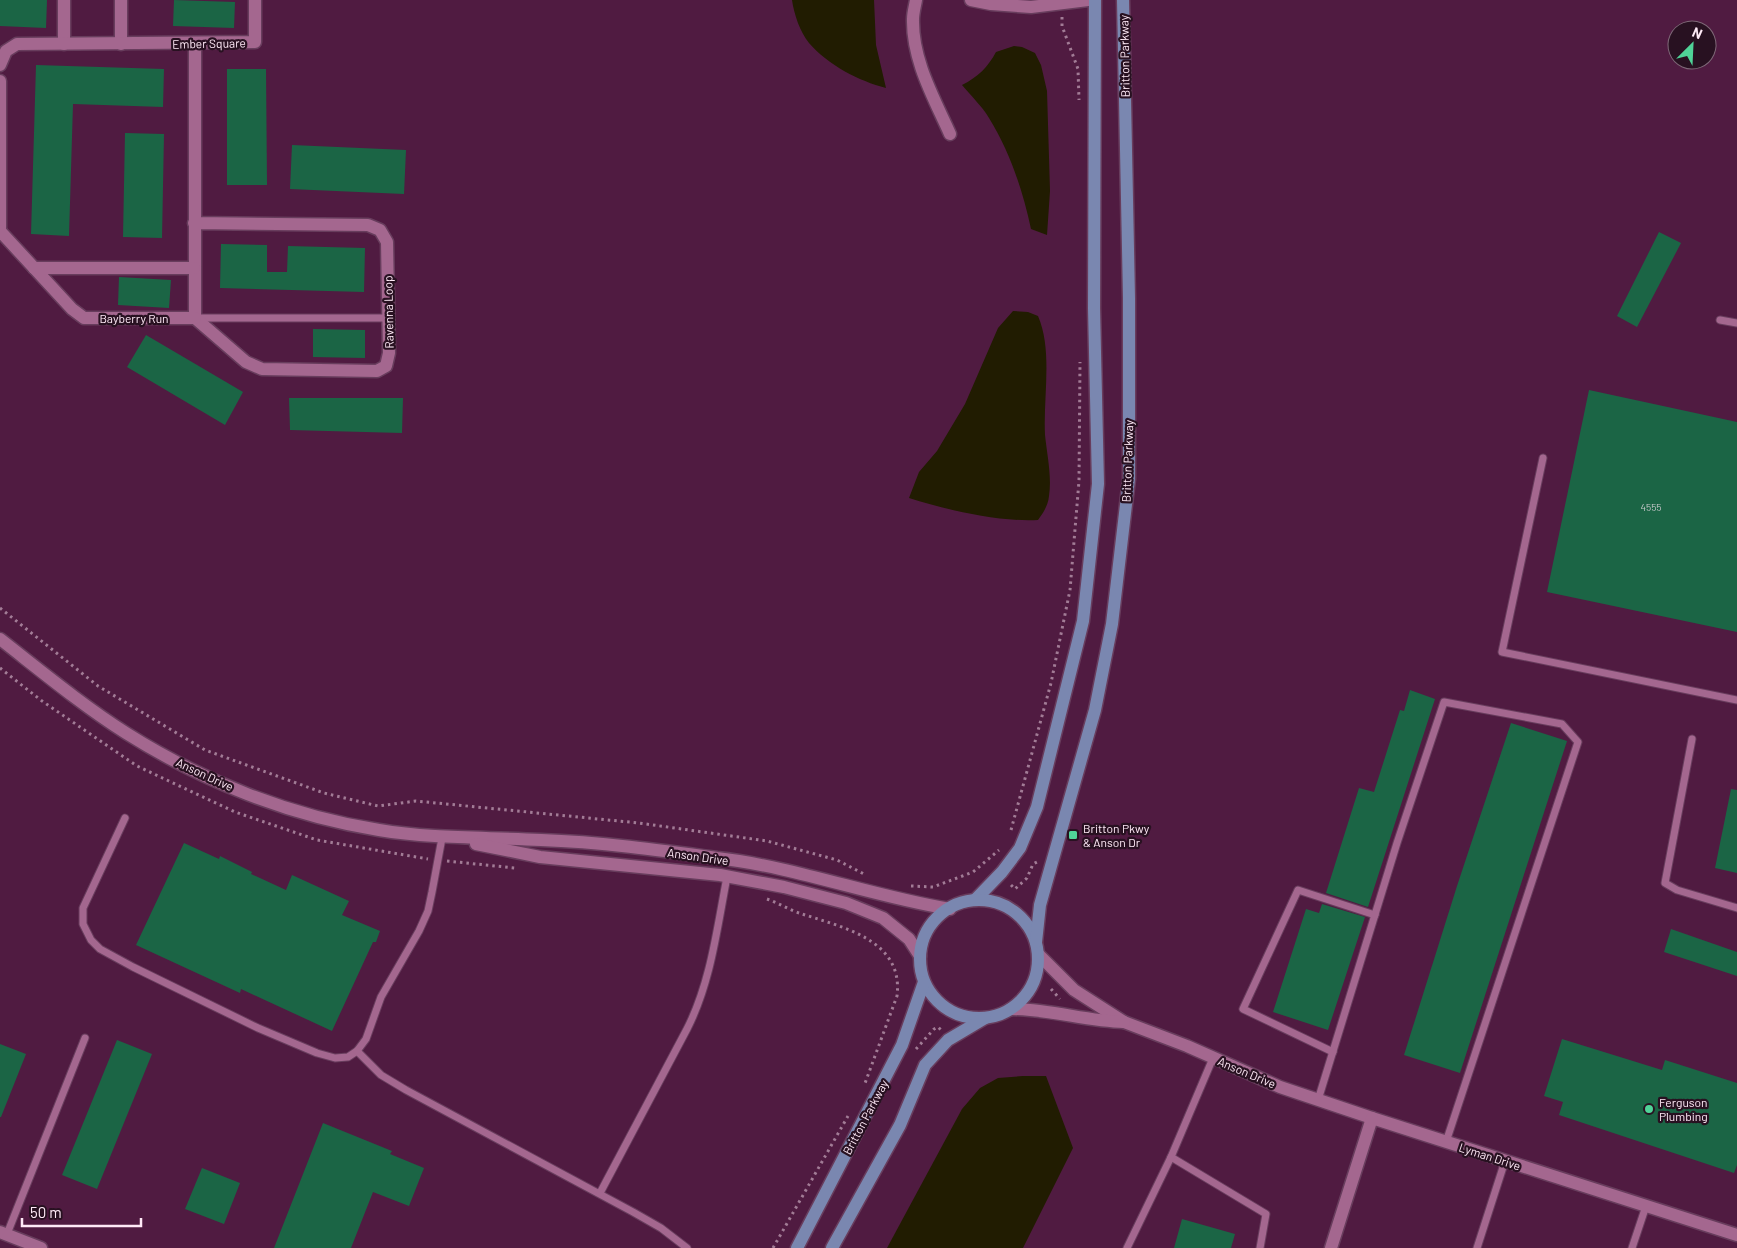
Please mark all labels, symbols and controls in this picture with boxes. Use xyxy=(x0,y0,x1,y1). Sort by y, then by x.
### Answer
street label: Britton Parkway xyxy=(1116,14,1132,97)
north arrow xyxy=(1667,20,1717,70)
text: N xyxy=(1690,23,1705,42)
street label: Ember Square xyxy=(172,35,246,51)
street label: Ravenna Loop xyxy=(380,275,396,349)
street label: Bayberry Run xyxy=(99,311,169,325)
street label: Britton Parkway xyxy=(1119,419,1135,503)
house number: 4555 xyxy=(1641,501,1661,513)
street label: Anson Drive xyxy=(174,755,236,793)
place label: Britton Pkwy & Anson Dr xyxy=(1083,821,1150,849)
marker: Britton Pkwy & Anson Dr xyxy=(1067,829,1079,841)
street label: Anson Drive xyxy=(666,845,730,867)
street label: Anson Drive xyxy=(1216,1054,1278,1090)
street label: Britton Parkway xyxy=(839,1077,891,1157)
place label: Ferguson Plumbing xyxy=(1659,1095,1708,1123)
marker: Ferguson Plumbing xyxy=(1643,1103,1655,1115)
street label: Lyman Drive xyxy=(1457,1139,1523,1173)
scale bar xyxy=(22,1196,141,1228)
text: 50 m xyxy=(30,1203,62,1221)

